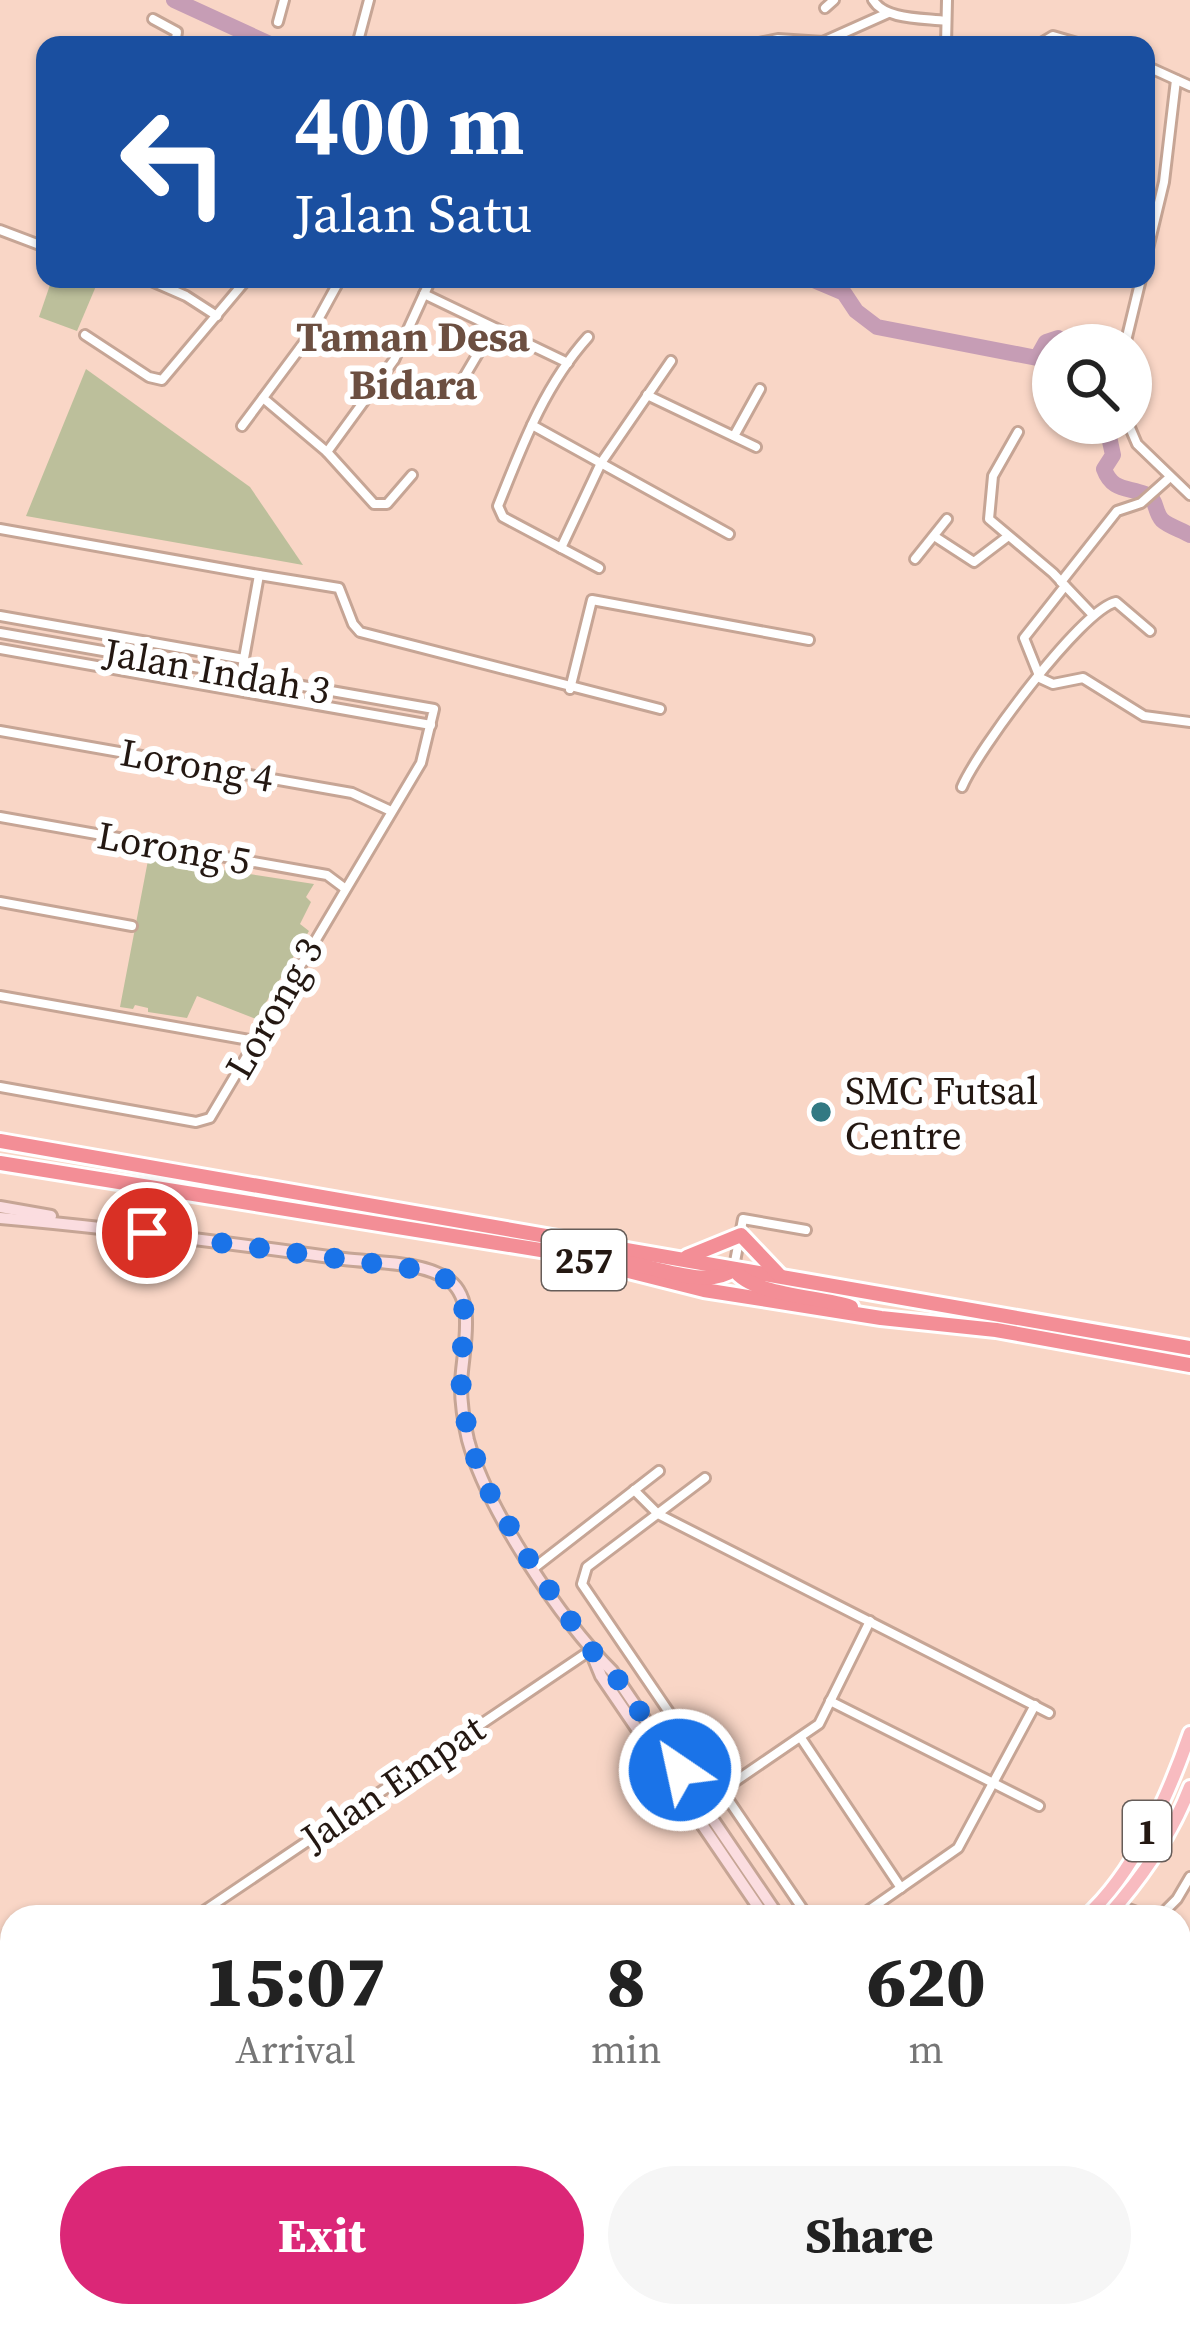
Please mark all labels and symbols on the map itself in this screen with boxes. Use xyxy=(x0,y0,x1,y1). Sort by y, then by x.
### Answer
district label: Taman Desa Bidara xyxy=(296,307,531,413)
street label: Jalan Indah 3 xyxy=(99,625,334,717)
street label: Lorong 4 xyxy=(116,725,278,805)
street label: Lorong 5 xyxy=(93,808,255,888)
street label: Lorong 3 xyxy=(212,928,336,1088)
place label: SMC Futsal Centre xyxy=(845,1064,1038,1162)
marker: SMC Futsal Centre xyxy=(808,1099,834,1125)
pin xyxy=(96,1182,198,1284)
road number: 257 xyxy=(542,1230,626,1290)
street label: Jalan Empat xyxy=(290,1702,495,1864)
position arrow xyxy=(617,1707,743,1833)
road number: 1 xyxy=(1123,1801,1171,1861)

